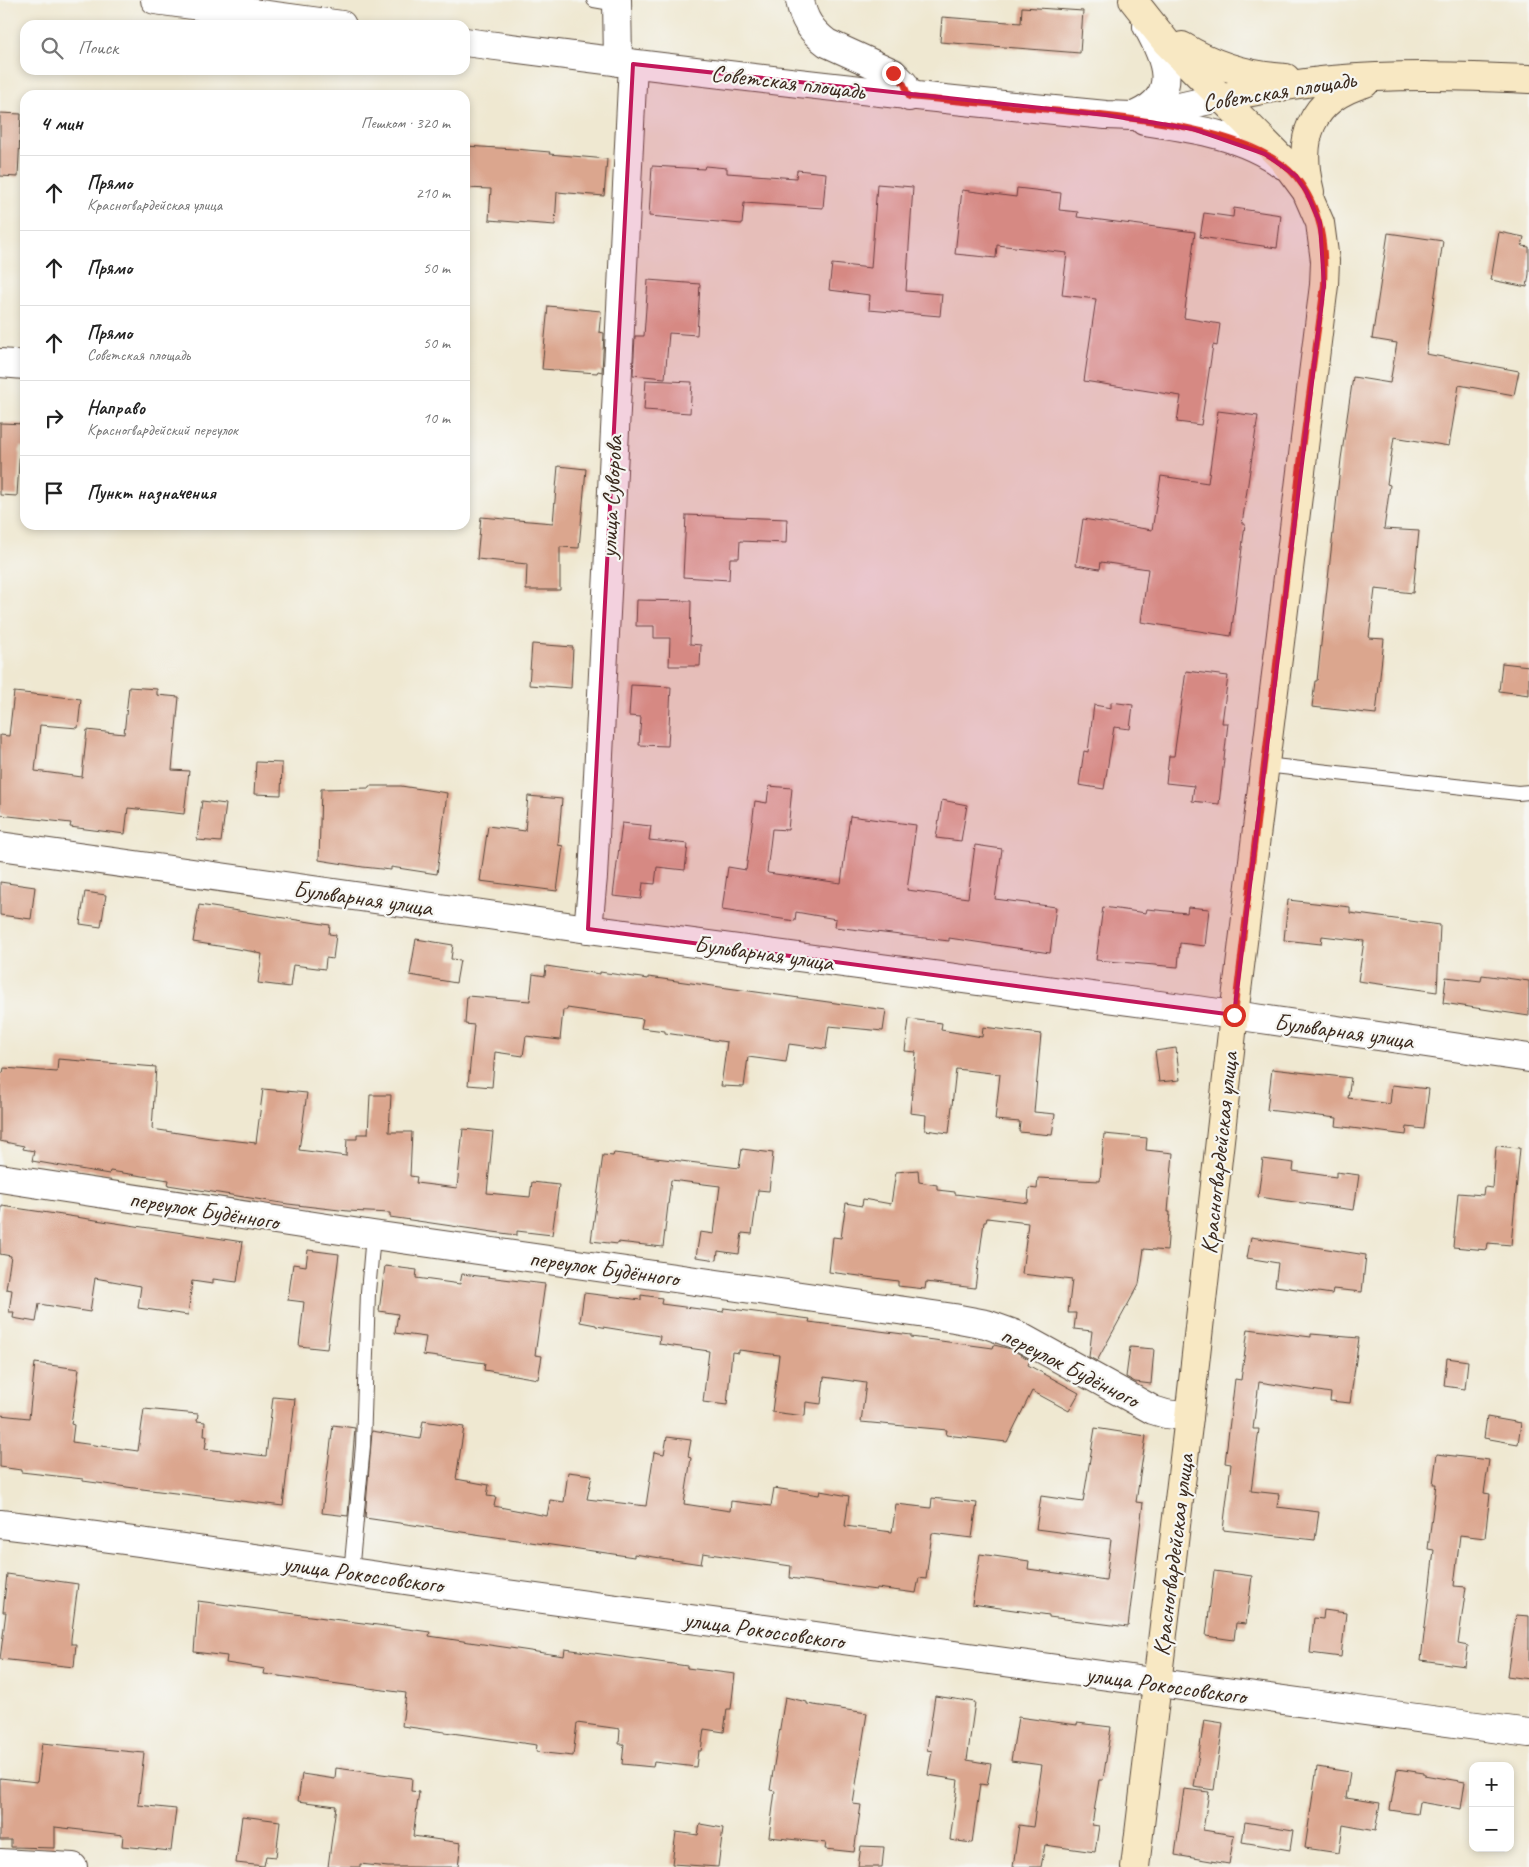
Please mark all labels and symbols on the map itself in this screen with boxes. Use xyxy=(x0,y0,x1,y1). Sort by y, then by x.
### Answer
street label: Советская площадь xyxy=(709,58,868,107)
route end xyxy=(882,62,905,85)
street label: Советская площадь xyxy=(1200,64,1359,118)
street label: улица Суворова xyxy=(593,434,629,561)
street label: Бульварная улица xyxy=(292,873,436,923)
street label: Бульварная улица xyxy=(693,928,837,978)
route start xyxy=(1223,1004,1246,1027)
street label: Бульварная улица xyxy=(1273,1006,1417,1056)
street label: Красногвардейская улица xyxy=(1193,1049,1245,1255)
street label: переулок Будённого xyxy=(127,1183,283,1237)
street label: переулок Будённого xyxy=(527,1243,683,1294)
street label: переулок Будённого xyxy=(996,1319,1146,1416)
street label: Красногвардейская улица xyxy=(1146,1451,1200,1657)
street label: улица Рокоссовского xyxy=(279,1548,448,1600)
street label: улица Рокоссовского xyxy=(680,1604,849,1656)
street label: улица Рокоссовского xyxy=(1082,1659,1251,1711)

